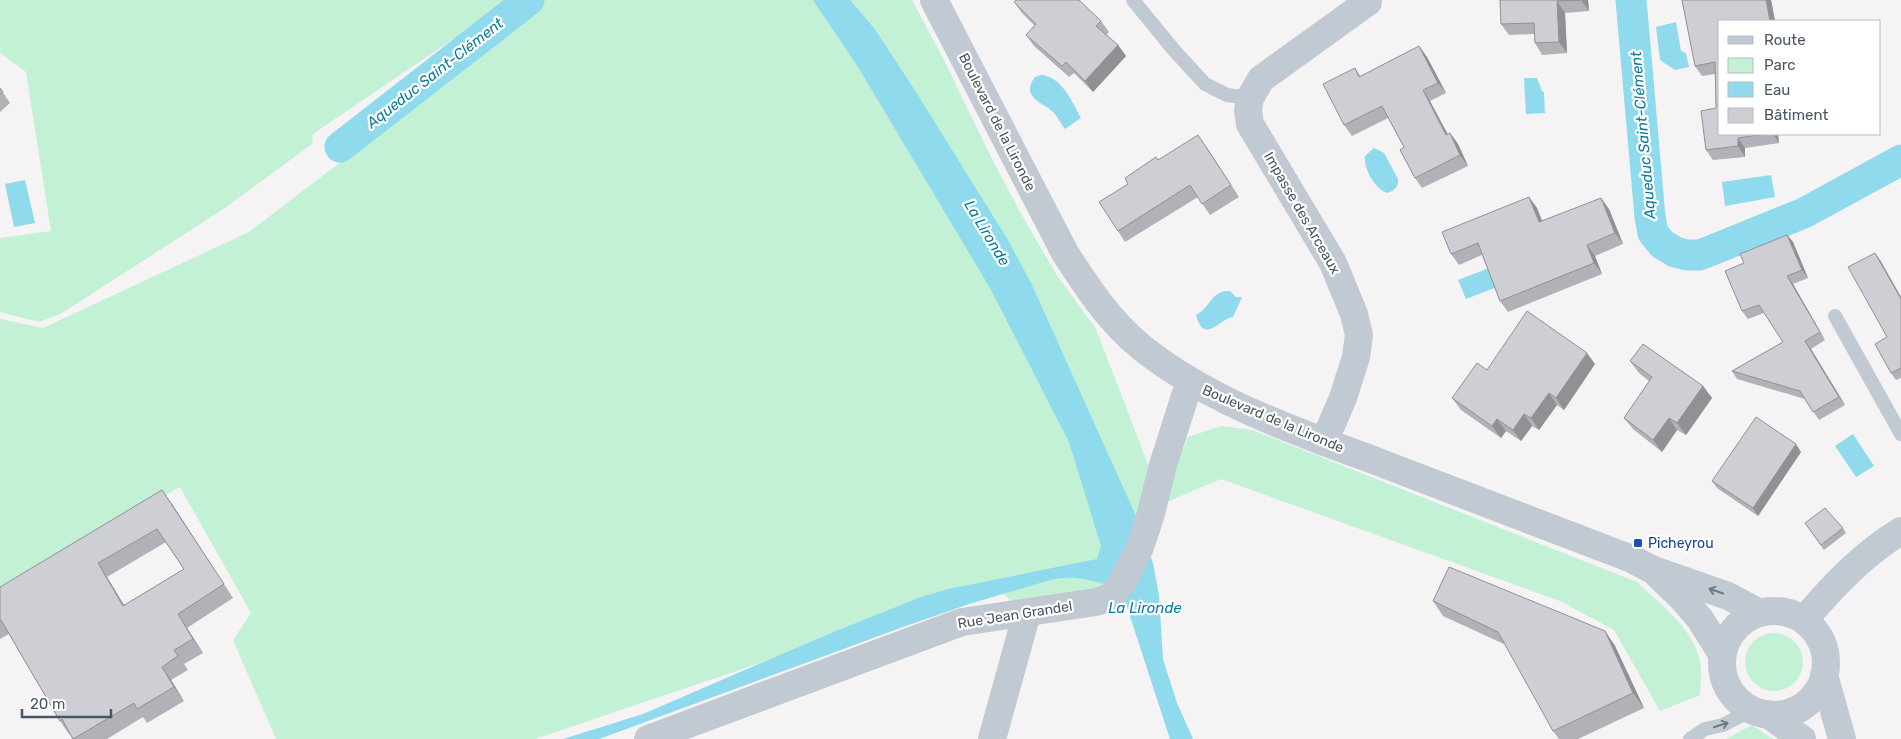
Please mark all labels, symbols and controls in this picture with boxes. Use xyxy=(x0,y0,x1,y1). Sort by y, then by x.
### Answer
water label: Aqueduc Saint-Clément xyxy=(362,14,507,133)
legend xyxy=(1718,20,1881,135)
text: Route xyxy=(1764,31,1806,49)
street label: Boulevard de la Lironde xyxy=(955,50,1039,194)
water label: Aqueduc Saint-Clément xyxy=(1627,50,1659,221)
text: Parc xyxy=(1764,56,1796,74)
text: Eau xyxy=(1764,81,1790,99)
text: Bâtiment xyxy=(1764,106,1828,124)
street label: Impasse des Arceaux xyxy=(1260,149,1344,277)
water label: La Lironde xyxy=(960,197,1014,270)
street label: Boulevard de la Lironde xyxy=(1200,381,1347,457)
place label: Picheyrou xyxy=(1648,535,1714,552)
marker: Picheyrou xyxy=(1632,537,1644,549)
one-way arrow xyxy=(1708,586,1724,596)
street label: Rue Jean Grandel xyxy=(957,598,1073,632)
water label: La Lironde xyxy=(1108,599,1182,617)
scale bar xyxy=(22,686,111,718)
text: 20 m xyxy=(30,695,65,713)
one-way arrow xyxy=(1713,719,1729,729)

